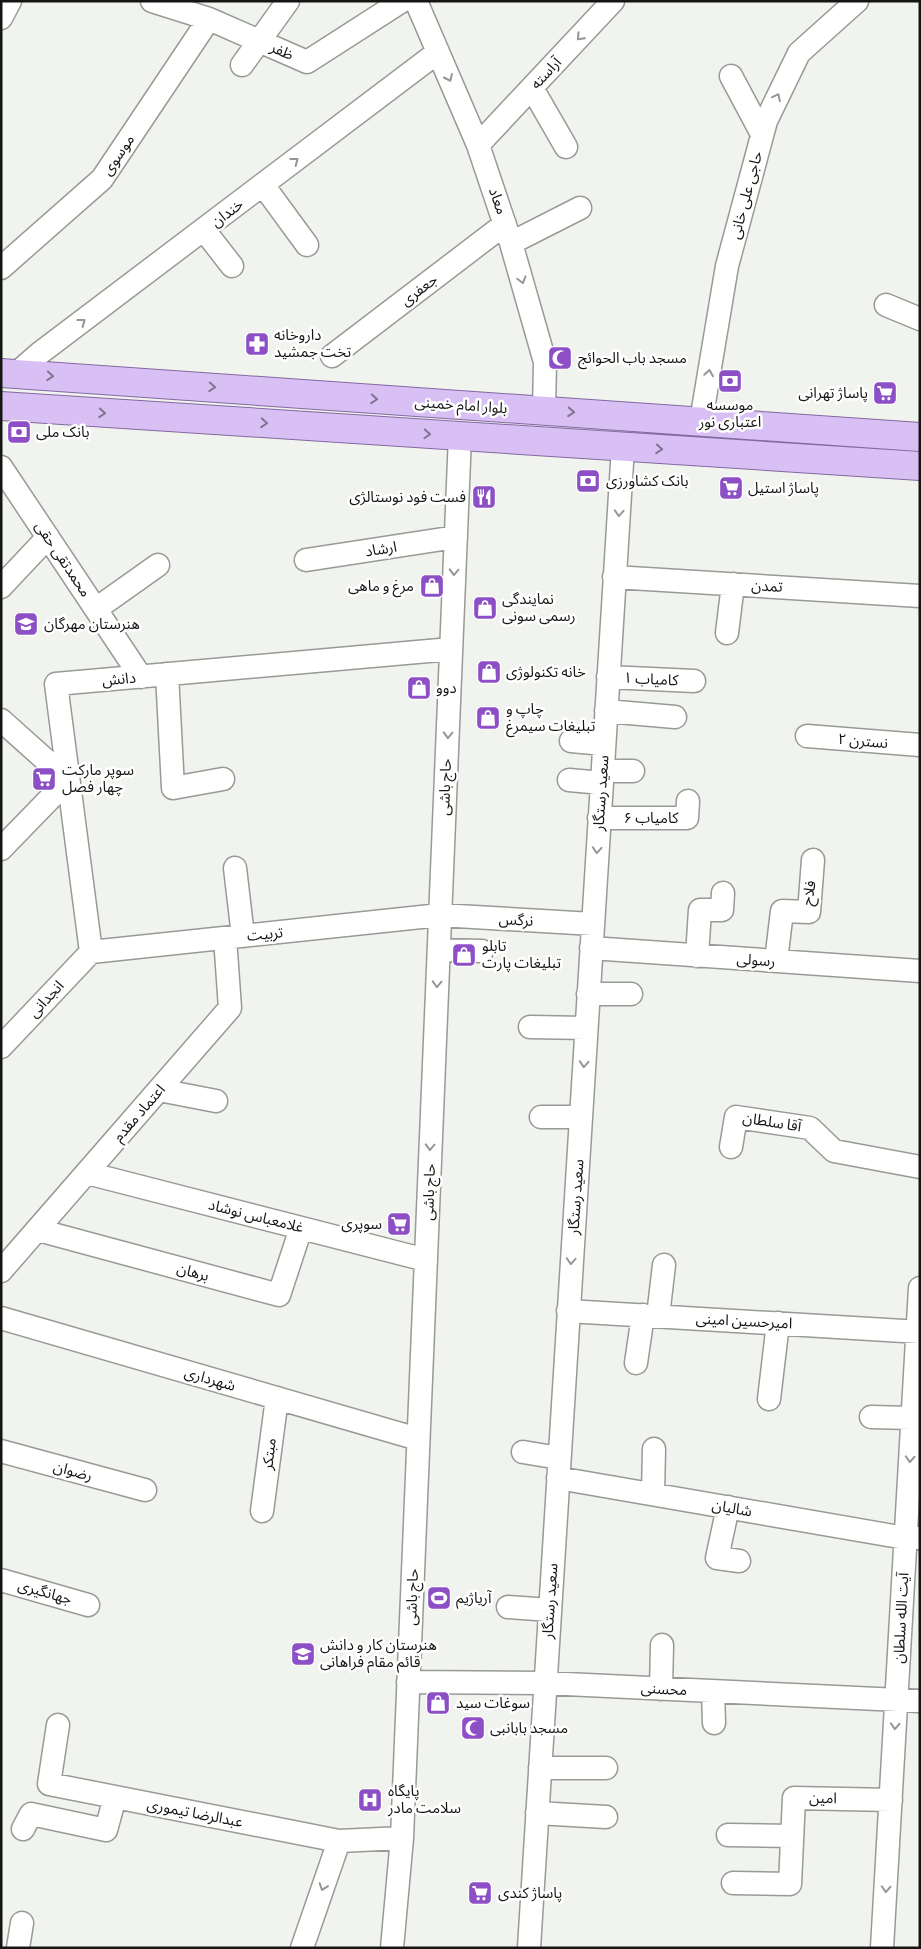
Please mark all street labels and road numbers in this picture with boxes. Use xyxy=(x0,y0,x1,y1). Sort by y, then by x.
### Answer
street label: ظفر xyxy=(266,36,297,65)
street label: آراسته xyxy=(525,52,566,93)
street label: موسوی xyxy=(96,130,139,179)
street label: حاجی علی خانی xyxy=(724,148,767,241)
street label: معاد xyxy=(484,185,513,217)
street label: خندان xyxy=(206,193,247,232)
street label: جعفری xyxy=(396,269,442,310)
street label: بلوار امام خمینی xyxy=(414,391,508,419)
street label: محمدتقی حقی xyxy=(30,517,97,601)
street label: ارشاد xyxy=(364,536,398,561)
street label: تمدن xyxy=(751,574,783,597)
street label: دانش xyxy=(101,667,137,690)
street label: کامیاب ۱ xyxy=(623,667,680,690)
street label: نسترن ۲ xyxy=(837,728,889,753)
street label: سعید رستگار xyxy=(587,754,614,833)
street label: حاج باشی xyxy=(433,758,458,816)
street label: کامیاب ۶ xyxy=(624,807,679,828)
street label: فلاح xyxy=(796,879,823,907)
street label: نرگس xyxy=(498,908,534,931)
street label: تربیت xyxy=(246,921,284,946)
street label: رسولی xyxy=(736,948,776,971)
street label: انجدانی xyxy=(23,975,68,1022)
street label: اعتماد مقدم xyxy=(108,1079,170,1147)
street label: آقا سلطان xyxy=(741,1107,804,1137)
street label: سعید رستگار xyxy=(562,1158,589,1237)
street label: حاج باشی xyxy=(417,1163,442,1221)
street label: غلامعباس نوشاد xyxy=(206,1194,306,1238)
street label: برهان xyxy=(175,1257,212,1286)
street label: امیرحسین امینی xyxy=(695,1307,793,1334)
street label: شهرداری xyxy=(182,1361,238,1396)
street label: مبتکر xyxy=(256,1437,281,1472)
street label: رضوان xyxy=(51,1455,95,1486)
street label: شالیان xyxy=(710,1494,754,1521)
street label: سعید رستگار xyxy=(536,1562,563,1641)
street label: حاج باشی xyxy=(400,1568,425,1626)
street label: آیت الله سلطان xyxy=(888,1571,913,1664)
street label: جهانگیری xyxy=(16,1574,75,1609)
street label: محسنی xyxy=(640,1677,688,1700)
street label: امین xyxy=(809,1787,837,1808)
street label: عبدالرضا تیموری xyxy=(145,1793,245,1832)

